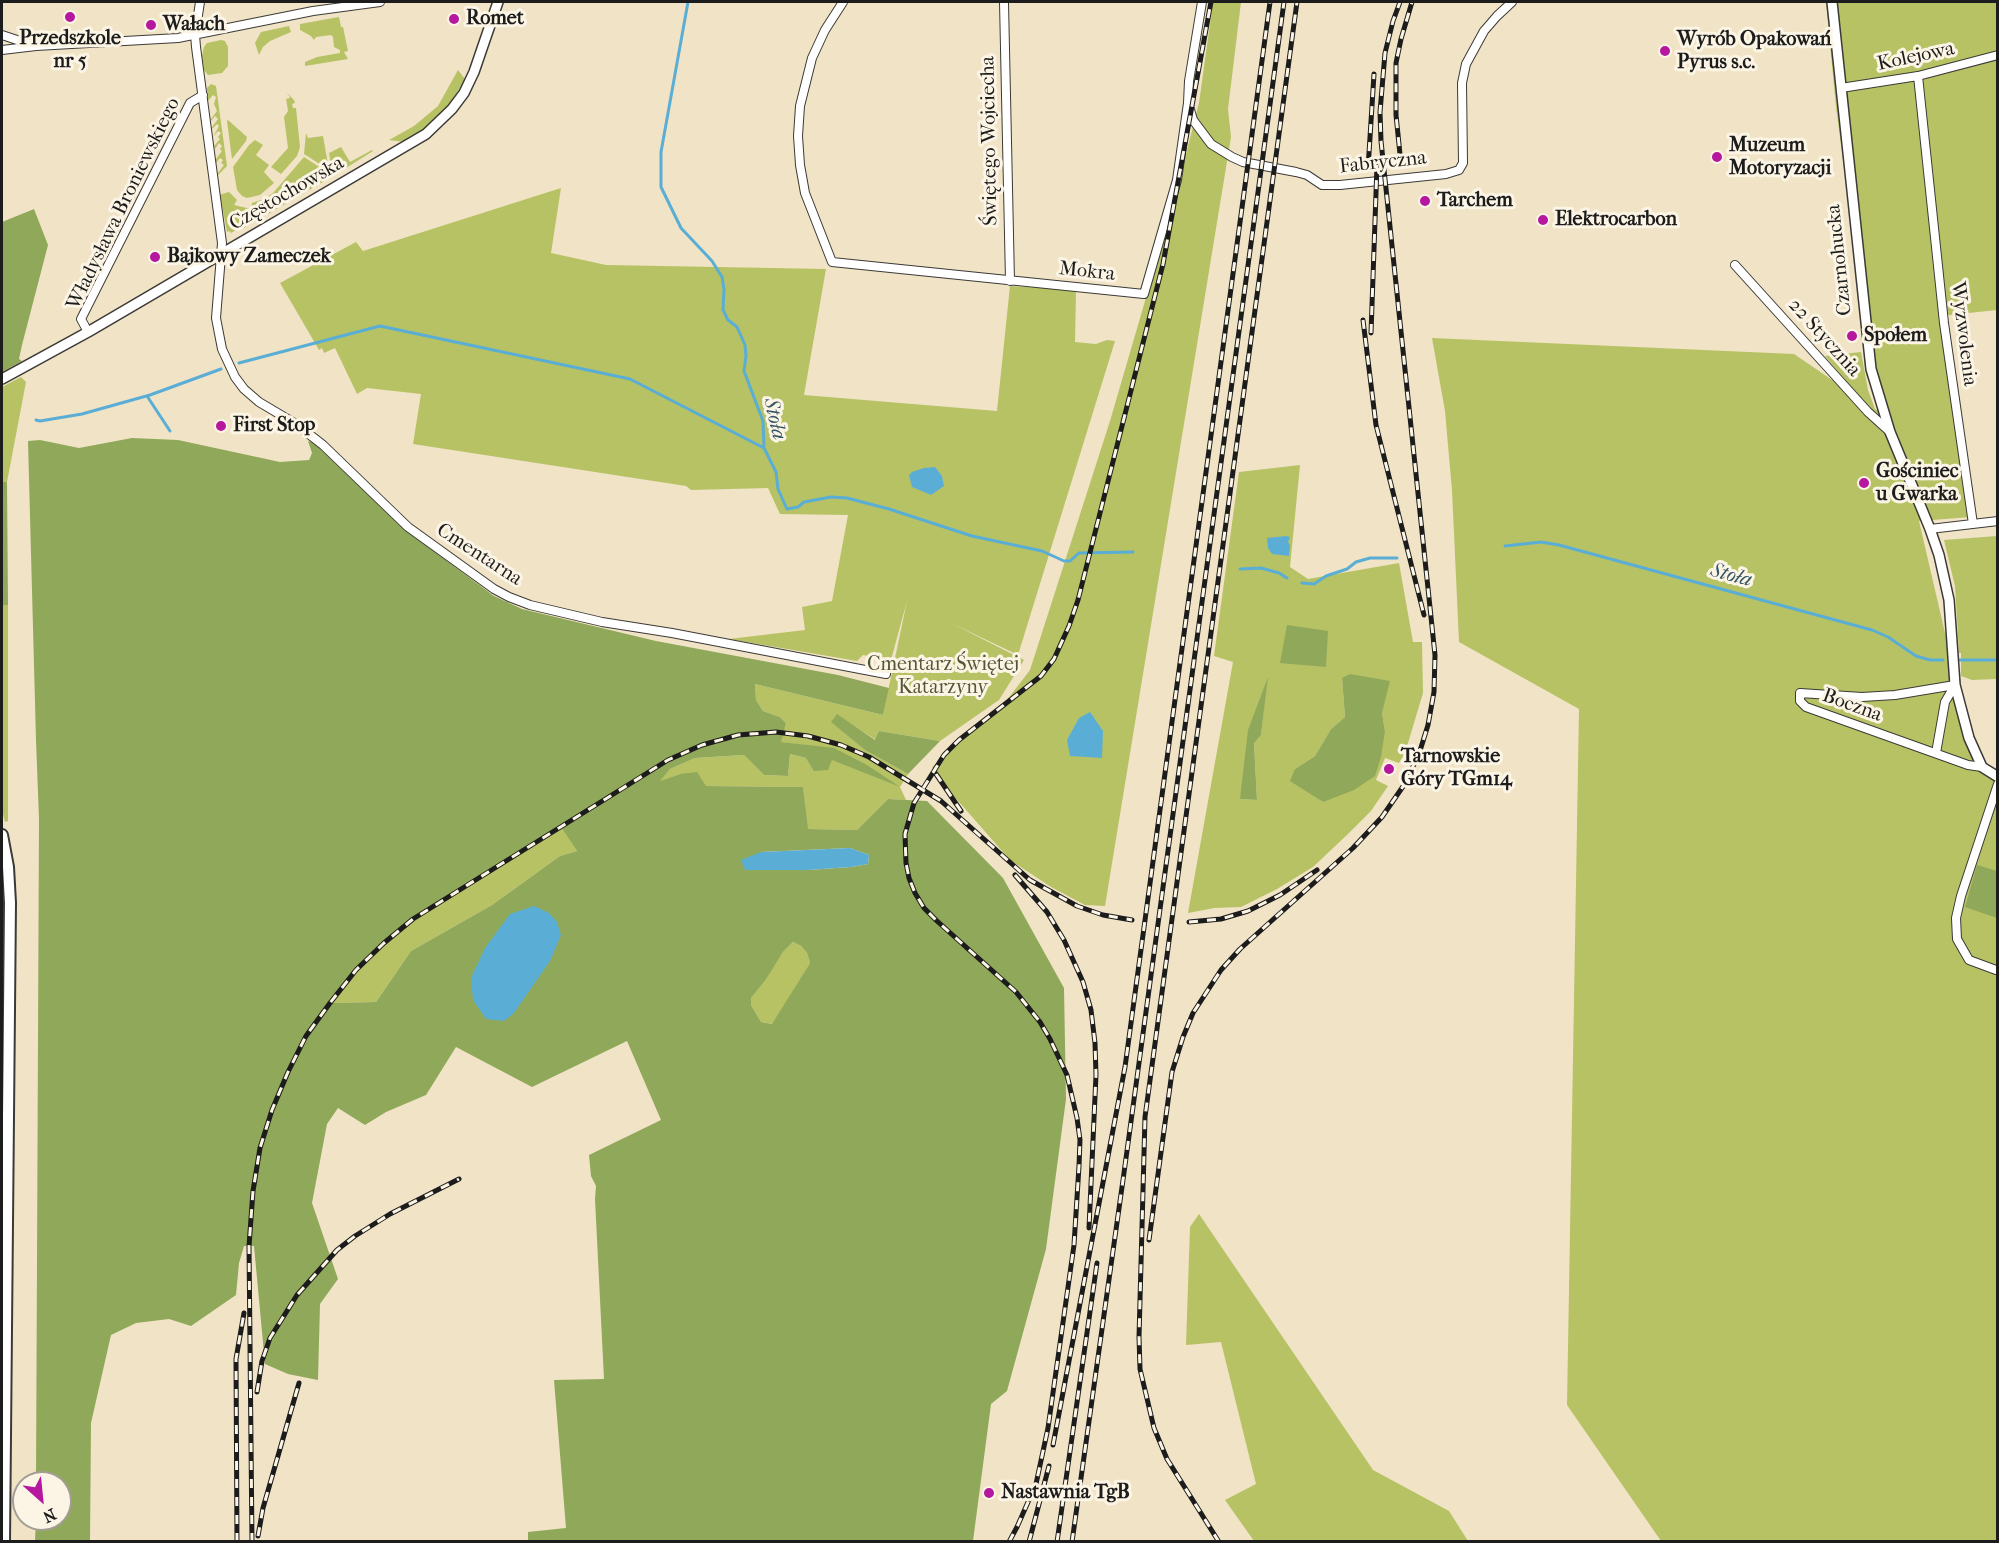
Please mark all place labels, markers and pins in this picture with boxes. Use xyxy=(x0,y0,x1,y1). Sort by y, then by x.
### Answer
place label: Romet xyxy=(466,7,524,31)
marker: Przedszkole nr 5 xyxy=(63,10,77,24)
marker: Romet xyxy=(447,12,461,26)
place label: Wałach xyxy=(163,13,225,37)
marker: Wałach xyxy=(144,18,158,32)
place label: Przedszkole nr 5 xyxy=(19,27,121,74)
place label: Wyrób Opakowań Pyrus s.c. xyxy=(1677,28,1831,75)
marker: Wyrób Opakowań Pyrus s.c. xyxy=(1658,44,1672,58)
place label: Muzeum Motoryzacji xyxy=(1729,134,1831,181)
marker: Muzeum Motoryzacji xyxy=(1710,150,1724,164)
place label: Tarchem xyxy=(1437,189,1513,213)
marker: Tarchem xyxy=(1418,194,1432,208)
place label: Elektrocarbon xyxy=(1555,208,1677,232)
marker: Elektrocarbon xyxy=(1536,213,1550,227)
place label: Bajkowy Zameczek xyxy=(167,245,331,269)
marker: Bajkowy Zameczek xyxy=(148,250,162,264)
place label: Społem xyxy=(1864,324,1927,348)
marker: Społem xyxy=(1845,329,1859,343)
place label: First Stop xyxy=(233,414,315,438)
marker: First Stop xyxy=(214,419,228,433)
place label: Gościniec u Gwarka xyxy=(1876,460,1958,507)
marker: Gościniec u Gwarka xyxy=(1857,476,1871,490)
place label: Tarnowskie Góry TGm14 xyxy=(1401,745,1512,792)
marker: Tarnowskie Góry TGm14 xyxy=(1382,762,1396,776)
place label: Nastawnia TgB xyxy=(1001,1481,1130,1505)
marker: Nastawnia TgB xyxy=(982,1486,996,1500)

